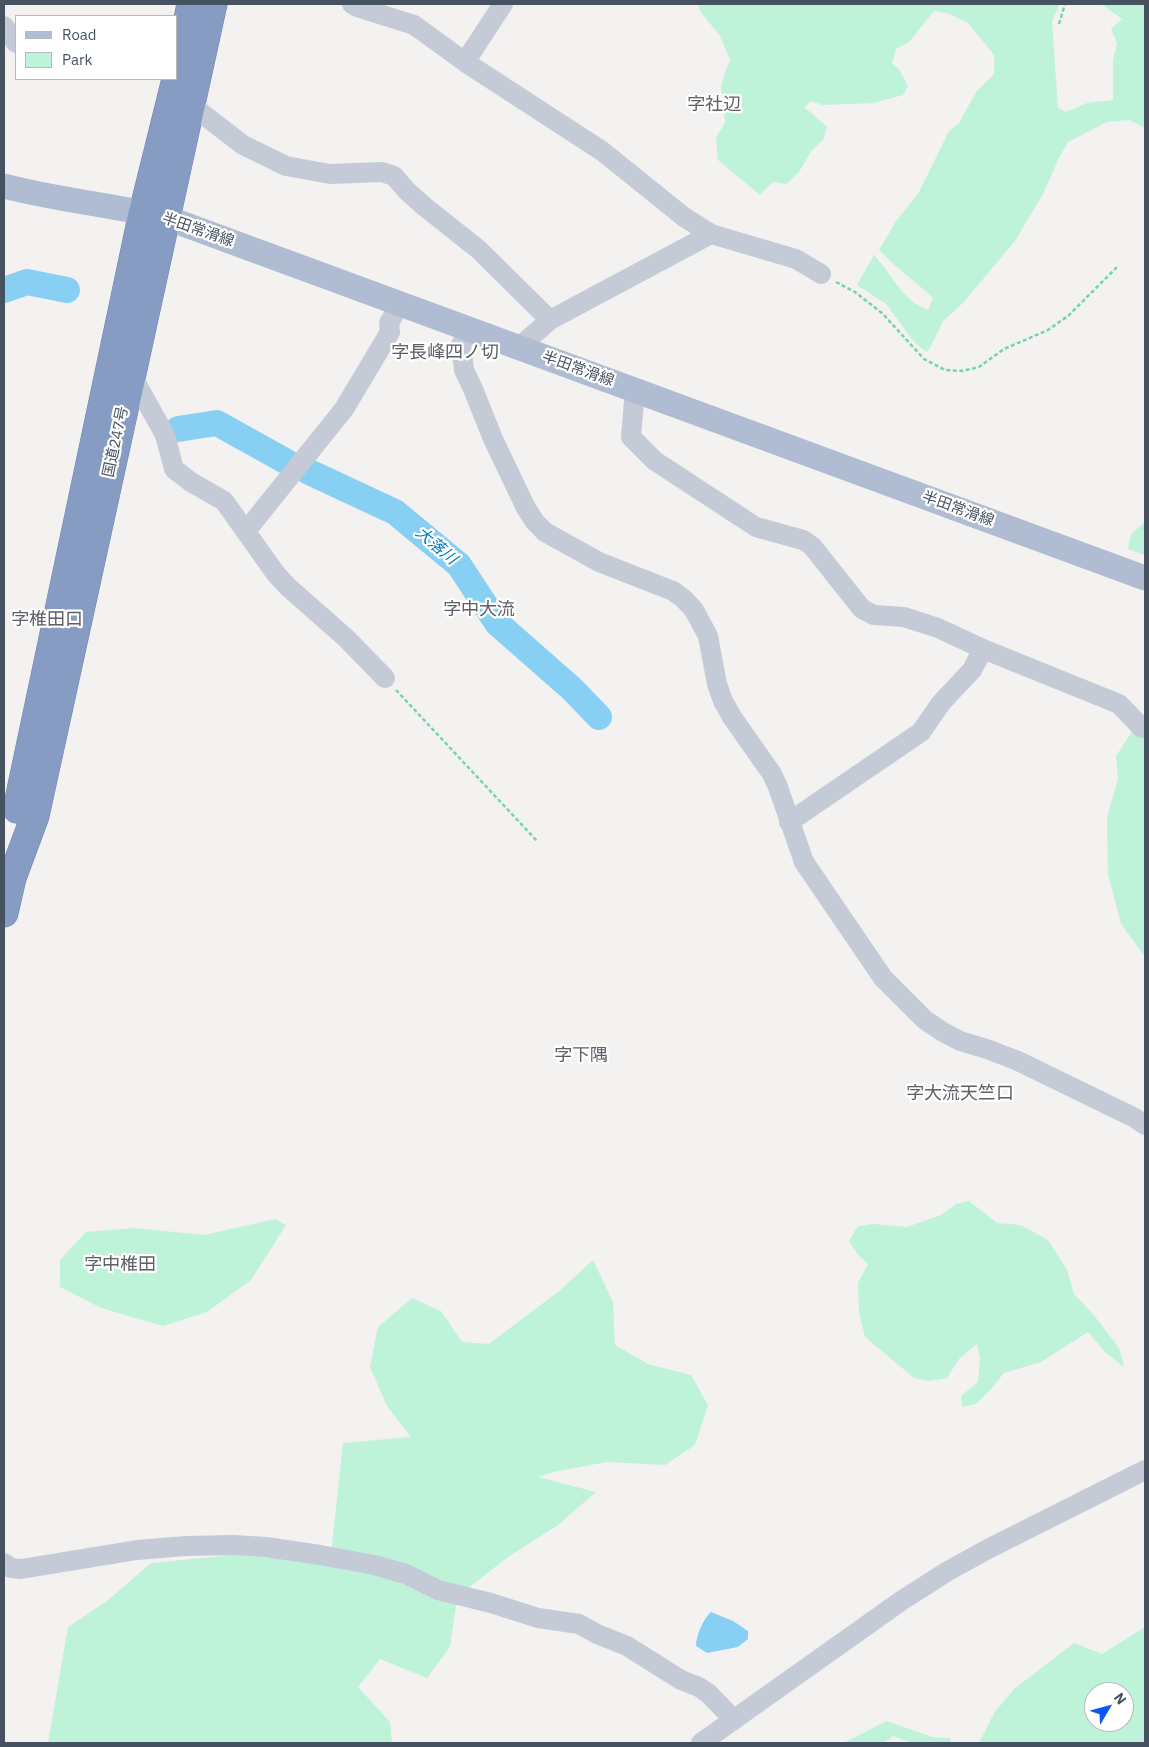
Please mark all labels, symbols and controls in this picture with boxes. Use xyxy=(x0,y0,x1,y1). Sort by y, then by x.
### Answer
legend xyxy=(15,15,178,80)
text: Road xyxy=(62,25,97,44)
text: Park xyxy=(62,50,92,69)
district label: 字社辺 xyxy=(687,94,741,116)
street label: 半田常滑線 xyxy=(160,209,236,251)
district label: 字長峰四ノ切 xyxy=(391,342,499,364)
street label: 半田常滑線 xyxy=(540,348,616,390)
street label: 国道247号 xyxy=(100,405,132,479)
street label: 半田常滑線 xyxy=(920,488,996,530)
water label: 大落川 xyxy=(411,523,461,569)
district label: 字中大流 xyxy=(443,599,515,621)
district label: 字椎田口 xyxy=(11,609,83,631)
district label: 字下隅 xyxy=(554,1045,608,1067)
district label: 字大流天竺口 xyxy=(906,1083,1014,1105)
district label: 字中椎田 xyxy=(84,1254,156,1276)
north arrow xyxy=(1084,1682,1134,1732)
text: N xyxy=(1110,1689,1130,1708)

